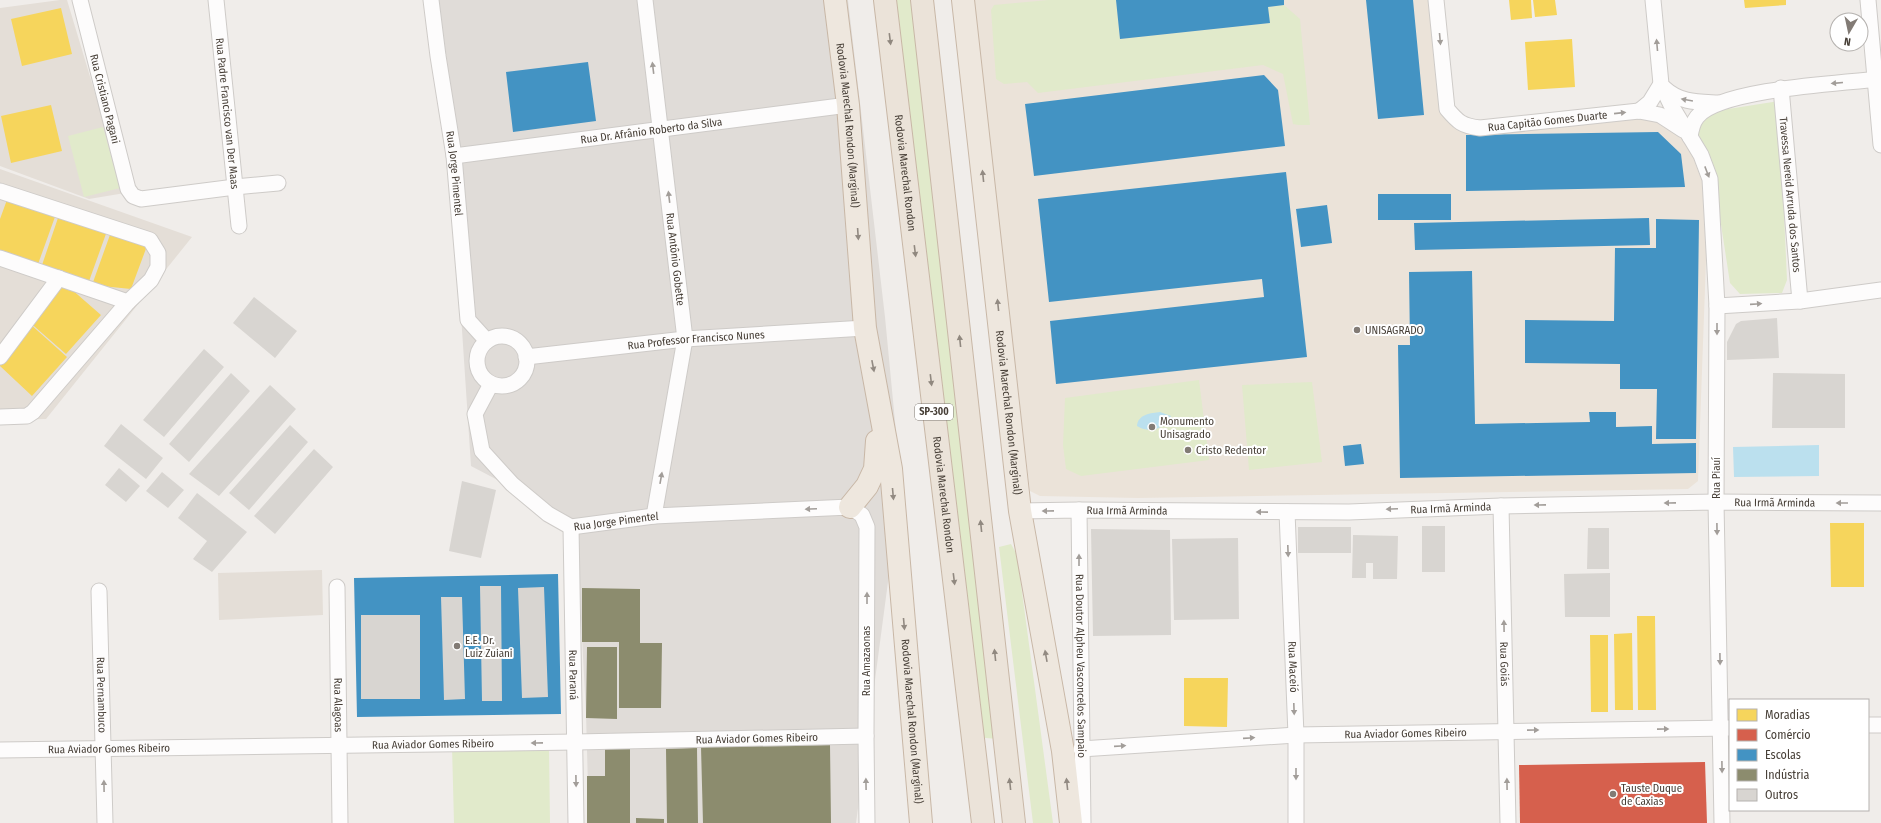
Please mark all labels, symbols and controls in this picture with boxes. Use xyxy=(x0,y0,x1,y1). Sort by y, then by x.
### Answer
north arrow xyxy=(1829,12,1869,52)
one-way arrow xyxy=(887,33,893,45)
one-way arrow xyxy=(1437,33,1443,45)
text: N xyxy=(1843,34,1852,48)
street label: Rua Padre Francisco van Der Maas xyxy=(213,37,242,190)
one-way arrow xyxy=(1654,39,1661,51)
street label: Rodovia Marechal Rondon (Marginal) xyxy=(834,42,862,208)
street label: Rua Cristiano Pagani xyxy=(87,53,123,145)
one-way arrow xyxy=(650,62,656,74)
one-way arrow xyxy=(1831,80,1843,87)
one-way arrow xyxy=(1681,97,1693,103)
street label: Rua Capitão Gomes Duarte xyxy=(1487,108,1608,134)
one-way arrow xyxy=(1614,110,1626,116)
street label: Rodovia Marechal Rondon xyxy=(892,114,919,232)
street label: Rua Dr. Afrânio Roberto da Silva xyxy=(580,115,723,146)
street label: Travessa Nereid Arruda dos Santos xyxy=(1777,116,1804,273)
street label: Rua Jorge Pimentel xyxy=(444,130,466,216)
one-way arrow xyxy=(1705,166,1711,178)
one-way arrow xyxy=(980,170,986,182)
one-way arrow xyxy=(666,191,672,203)
street label: Rua Antônio Gobette xyxy=(664,212,688,306)
one-way arrow xyxy=(855,228,861,240)
one-way arrow xyxy=(912,245,918,257)
one-way arrow xyxy=(994,299,1001,311)
one-way arrow xyxy=(1750,300,1762,307)
one-way arrow xyxy=(1714,323,1720,336)
place label: UNISAGRADO xyxy=(1365,324,1424,337)
marker: UNISAGRADO xyxy=(1352,325,1362,335)
street label: Rua Professor Francisco Nunes xyxy=(627,328,765,352)
street label: Rodovia Marechal Rondon (Marginal) xyxy=(993,330,1025,495)
one-way arrow xyxy=(957,335,963,347)
one-way arrow xyxy=(870,360,876,372)
one-way arrow xyxy=(927,374,934,386)
road number: SP-300 xyxy=(915,404,953,420)
place label: Monumento Unisagrado xyxy=(1160,415,1214,441)
marker: Monumento Unisagrado xyxy=(1147,422,1157,432)
street label: Rodovia Marechal Rondon xyxy=(930,435,957,554)
place label: Cristo Redentor xyxy=(1196,444,1266,457)
marker: Cristo Redentor xyxy=(1183,445,1193,455)
street label: Rua Piauí xyxy=(1710,457,1723,499)
one-way arrow xyxy=(658,471,664,484)
one-way arrow xyxy=(889,488,896,500)
street label: Rua Irmã Arminda xyxy=(1734,496,1815,509)
street label: Rua Irmã Arminda xyxy=(1410,500,1492,516)
one-way arrow xyxy=(1663,500,1676,506)
one-way arrow xyxy=(1835,500,1848,506)
one-way arrow xyxy=(1533,502,1546,508)
street label: Rua Irmã Arminda xyxy=(1086,504,1168,517)
one-way arrow xyxy=(805,505,817,512)
one-way arrow xyxy=(1386,506,1398,513)
one-way arrow xyxy=(1042,507,1054,514)
one-way arrow xyxy=(1256,508,1268,515)
street label: Rua Jorge Pimentel xyxy=(573,509,659,533)
one-way arrow xyxy=(978,520,984,532)
one-way arrow xyxy=(1714,523,1720,536)
one-way arrow xyxy=(1285,545,1292,557)
one-way arrow xyxy=(1076,553,1082,566)
one-way arrow xyxy=(951,573,957,585)
street label: Rua Doutor Alpheu Vasconcelos Sampaio xyxy=(1073,574,1089,758)
one-way arrow xyxy=(863,592,870,604)
one-way arrow xyxy=(901,618,908,630)
one-way arrow xyxy=(1501,619,1507,632)
street label: Rua Amazaonas xyxy=(860,625,873,696)
place label: E.E. Dr. Luiz Zuiani xyxy=(465,634,513,660)
street label: Rodovia Marechal Rondon (Marginal) xyxy=(899,638,926,804)
marker: E.E. Dr. Luiz Zuiani xyxy=(452,641,462,651)
street label: Rua Maceió xyxy=(1286,641,1301,693)
street label: Rua Goiás xyxy=(1497,641,1511,687)
one-way arrow xyxy=(992,649,999,661)
street label: Rua Paraná xyxy=(567,650,580,700)
one-way arrow xyxy=(1043,650,1049,662)
one-way arrow xyxy=(1716,653,1723,665)
street label: Rua Pernambuco xyxy=(94,657,109,733)
street label: Rua Alagoas xyxy=(332,678,345,733)
legend xyxy=(1729,699,1869,811)
one-way arrow xyxy=(1291,703,1298,715)
text: Moradias xyxy=(1765,708,1810,722)
one-way arrow xyxy=(1657,725,1669,732)
street label: Rua Aviador Gomes Ribeiro xyxy=(1344,726,1467,741)
one-way arrow xyxy=(1527,727,1539,734)
text: Comércio xyxy=(1765,728,1811,742)
street label: Rua Aviador Gomes Ribeiro xyxy=(696,730,818,746)
one-way arrow xyxy=(1243,735,1256,741)
street label: Rua Aviador Gomes Ribeiro xyxy=(372,737,494,751)
one-way arrow xyxy=(530,740,543,746)
street label: Rua Aviador Gomes Ribeiro xyxy=(48,741,170,756)
one-way arrow xyxy=(1114,743,1126,750)
text: Escolas xyxy=(1765,748,1801,762)
one-way arrow xyxy=(1719,761,1725,774)
one-way arrow xyxy=(1293,768,1299,781)
text: Indústria xyxy=(1765,768,1809,782)
one-way arrow xyxy=(573,775,579,788)
one-way arrow xyxy=(863,777,869,790)
one-way arrow xyxy=(1504,777,1510,790)
one-way arrow xyxy=(1007,778,1013,790)
one-way arrow xyxy=(1063,778,1070,790)
one-way arrow xyxy=(101,779,107,792)
place label: Tauste Duque de Caxias xyxy=(1621,782,1682,808)
text: Outros xyxy=(1765,788,1798,802)
marker: Tauste Duque de Caxias xyxy=(1608,789,1618,799)

